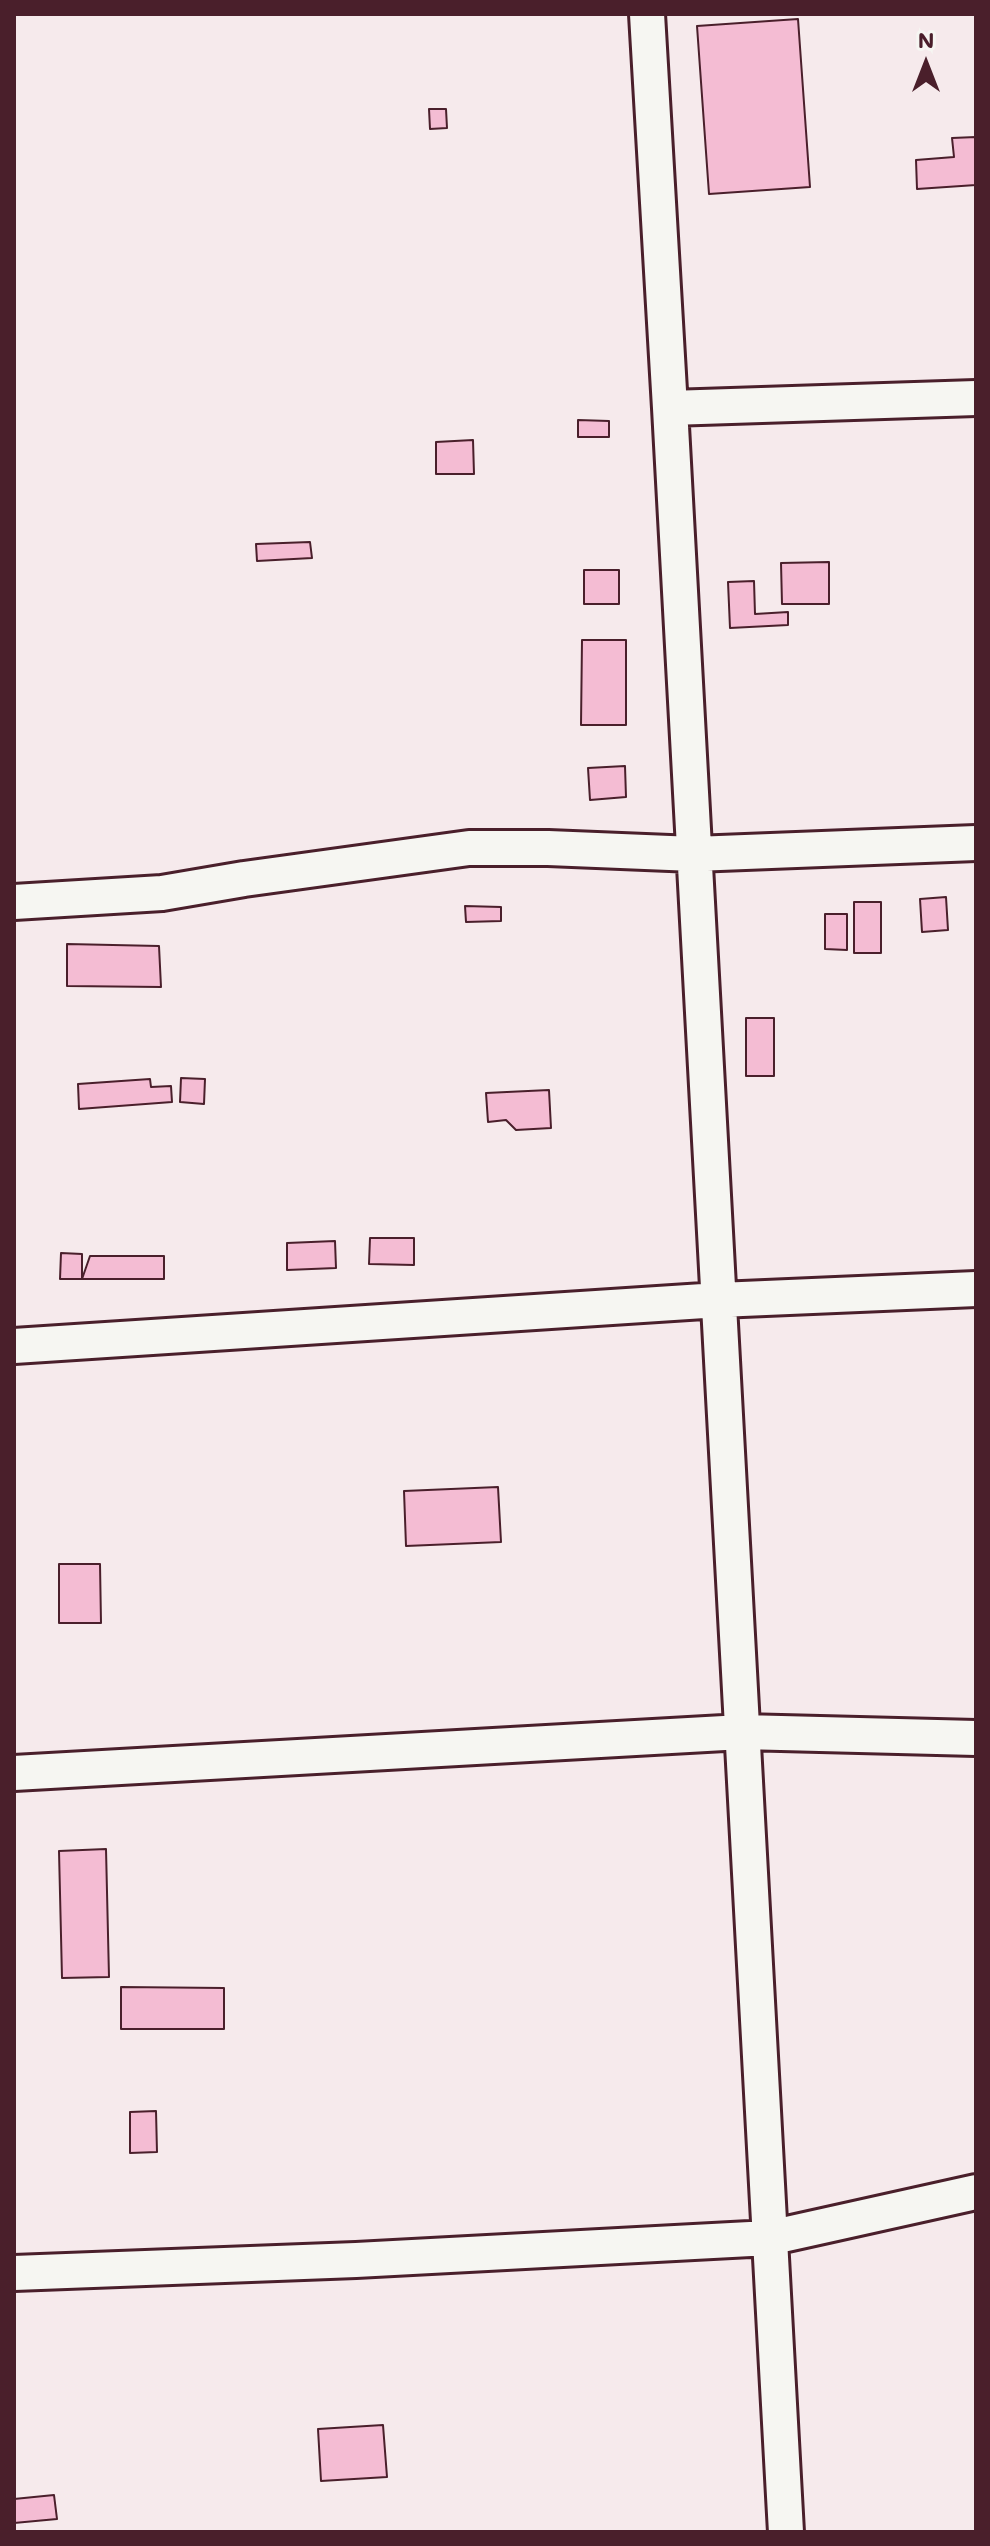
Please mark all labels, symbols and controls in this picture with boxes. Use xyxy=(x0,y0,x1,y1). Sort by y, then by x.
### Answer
north arrow xyxy=(886,24,966,104)
text: N xyxy=(918,25,934,54)

